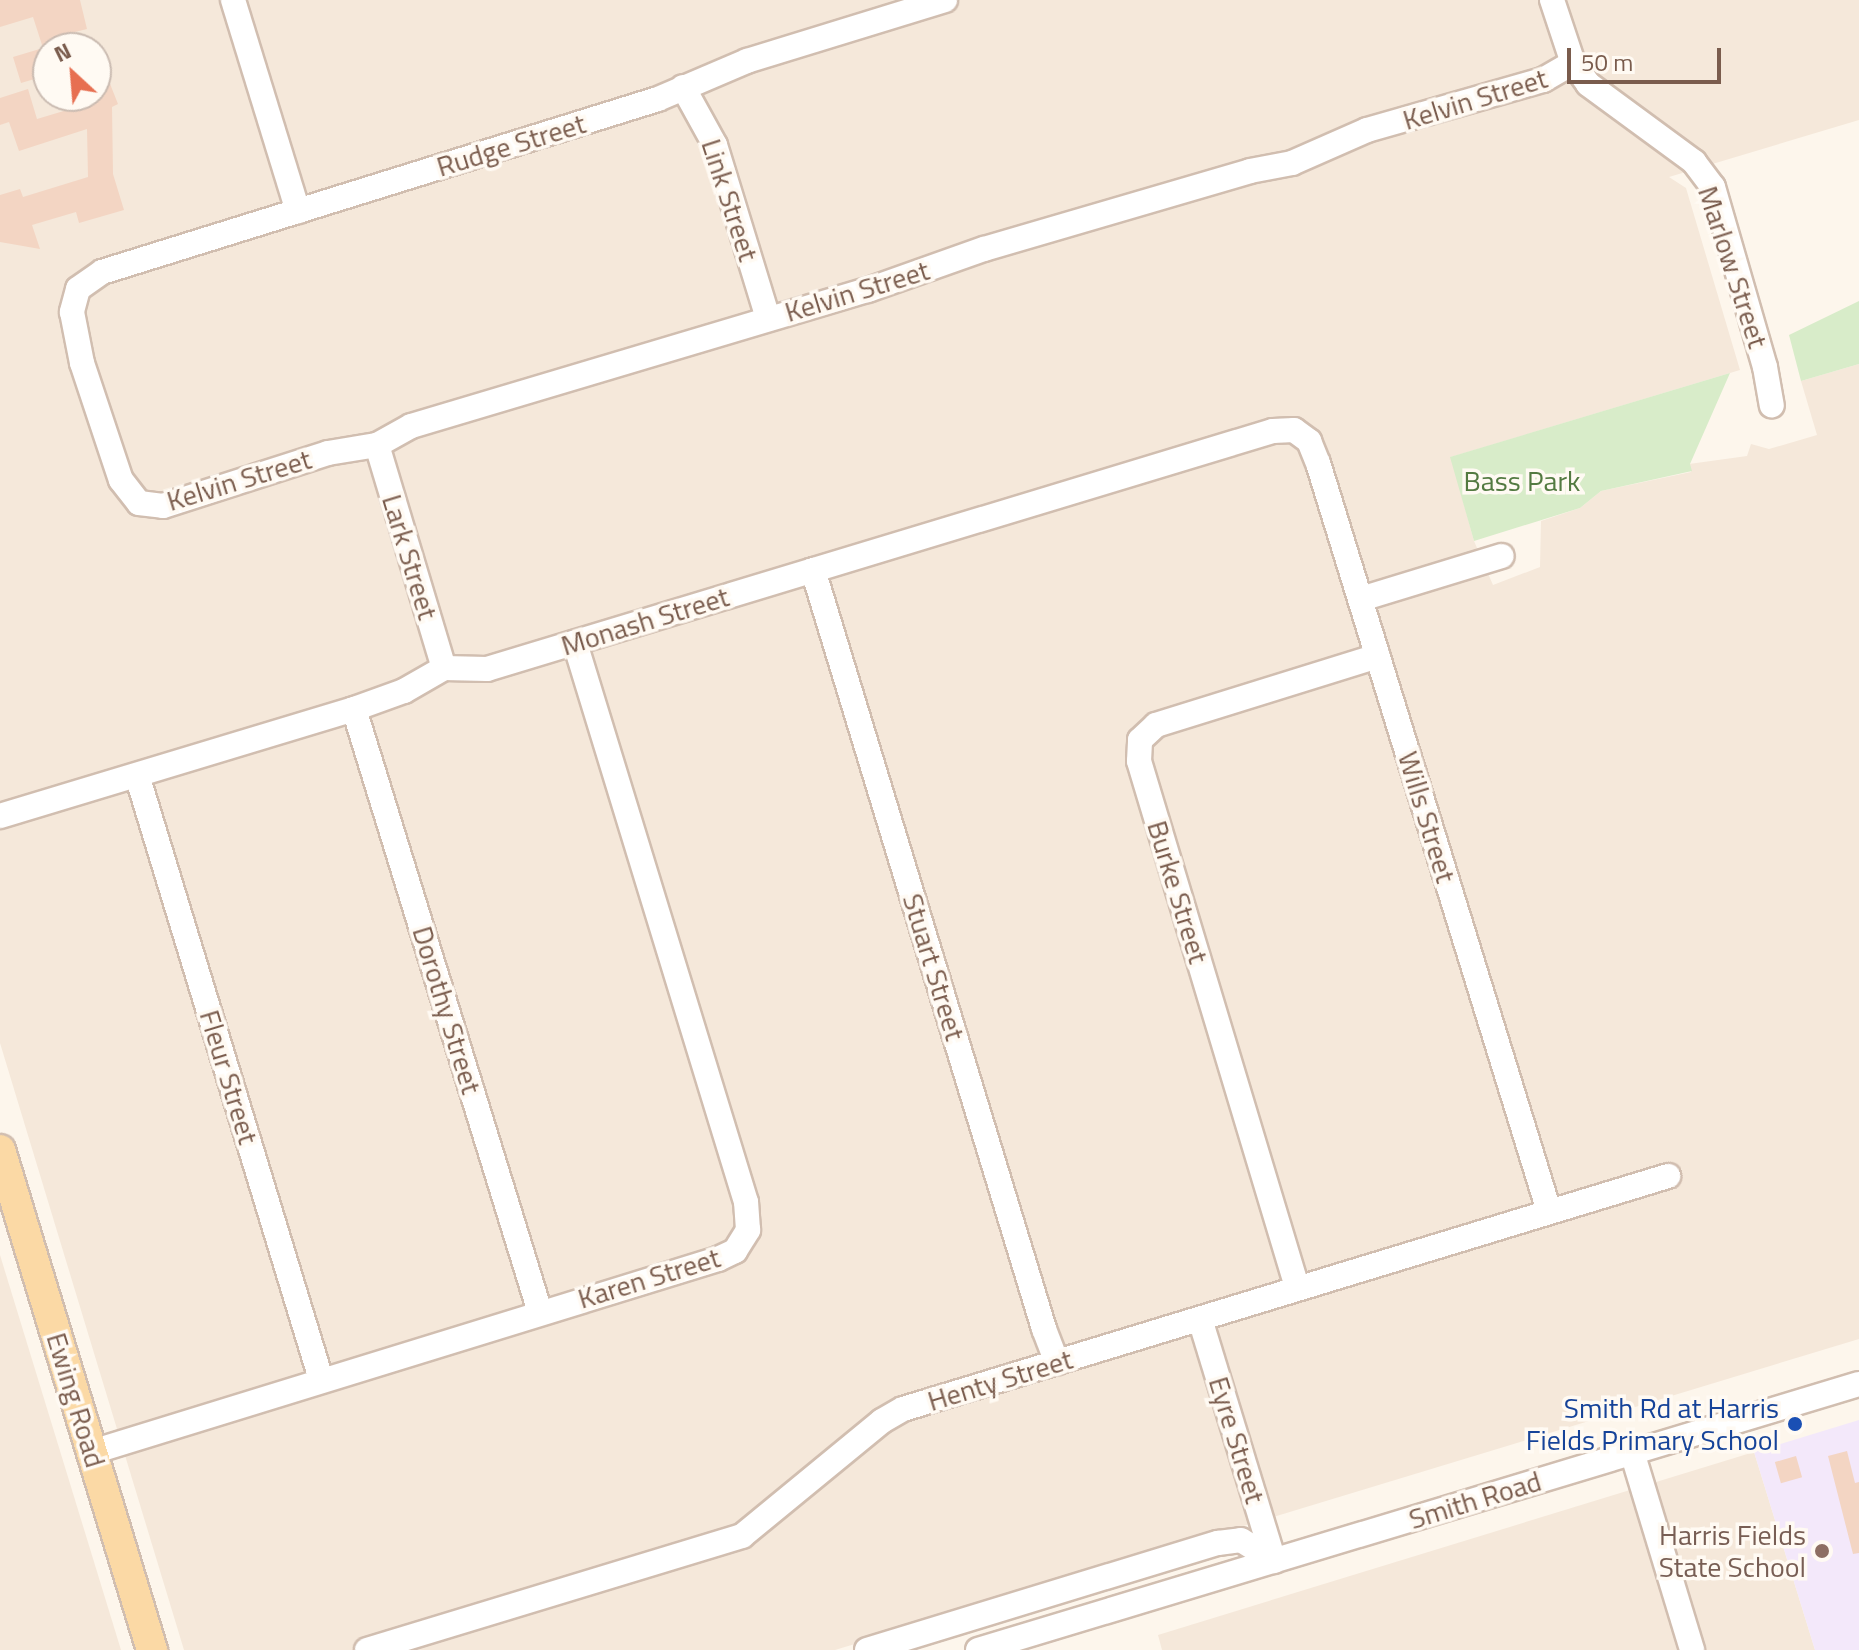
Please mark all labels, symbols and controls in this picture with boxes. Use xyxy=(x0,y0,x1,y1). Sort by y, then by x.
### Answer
north arrow xyxy=(32,32,112,112)
scale bar xyxy=(1571,32,1725,82)
text: N xyxy=(48,34,77,71)
text: 50 m xyxy=(1581,44,1633,80)
street label: Kelvin Street xyxy=(1399,61,1551,137)
street label: Rudge Street xyxy=(433,106,589,184)
street label: Link Street xyxy=(695,135,765,265)
street label: Marlow Street xyxy=(1691,182,1775,352)
street label: Kelvin Street xyxy=(781,253,933,329)
street label: Kelvin Street xyxy=(163,442,315,518)
park label: Bass Park xyxy=(1463,464,1581,498)
street label: Lark Street xyxy=(375,490,445,624)
street label: Monash Street xyxy=(557,580,733,662)
street label: Wills Street xyxy=(1391,747,1463,887)
street label: Burke Street xyxy=(1140,817,1216,967)
street label: Stuart Street xyxy=(896,890,972,1044)
street label: Dorothy Street xyxy=(406,922,488,1098)
street label: Fleur Street xyxy=(193,1006,265,1148)
street label: Karen Street xyxy=(574,1240,724,1316)
street label: Ewing Road xyxy=(40,1329,112,1471)
street label: Henty Street xyxy=(924,1342,1076,1418)
street label: Eyre Street xyxy=(1202,1373,1272,1507)
place label: Smith Rd at Harris Fields Primary School xyxy=(1526,1391,1779,1457)
marker: Smith Rd at Harris Fields Primary School xyxy=(1786,1415,1804,1433)
street label: Smith Road xyxy=(1405,1464,1545,1536)
place label: Harris Fields State School xyxy=(1659,1518,1806,1584)
marker: Harris Fields State School xyxy=(1813,1542,1831,1560)

